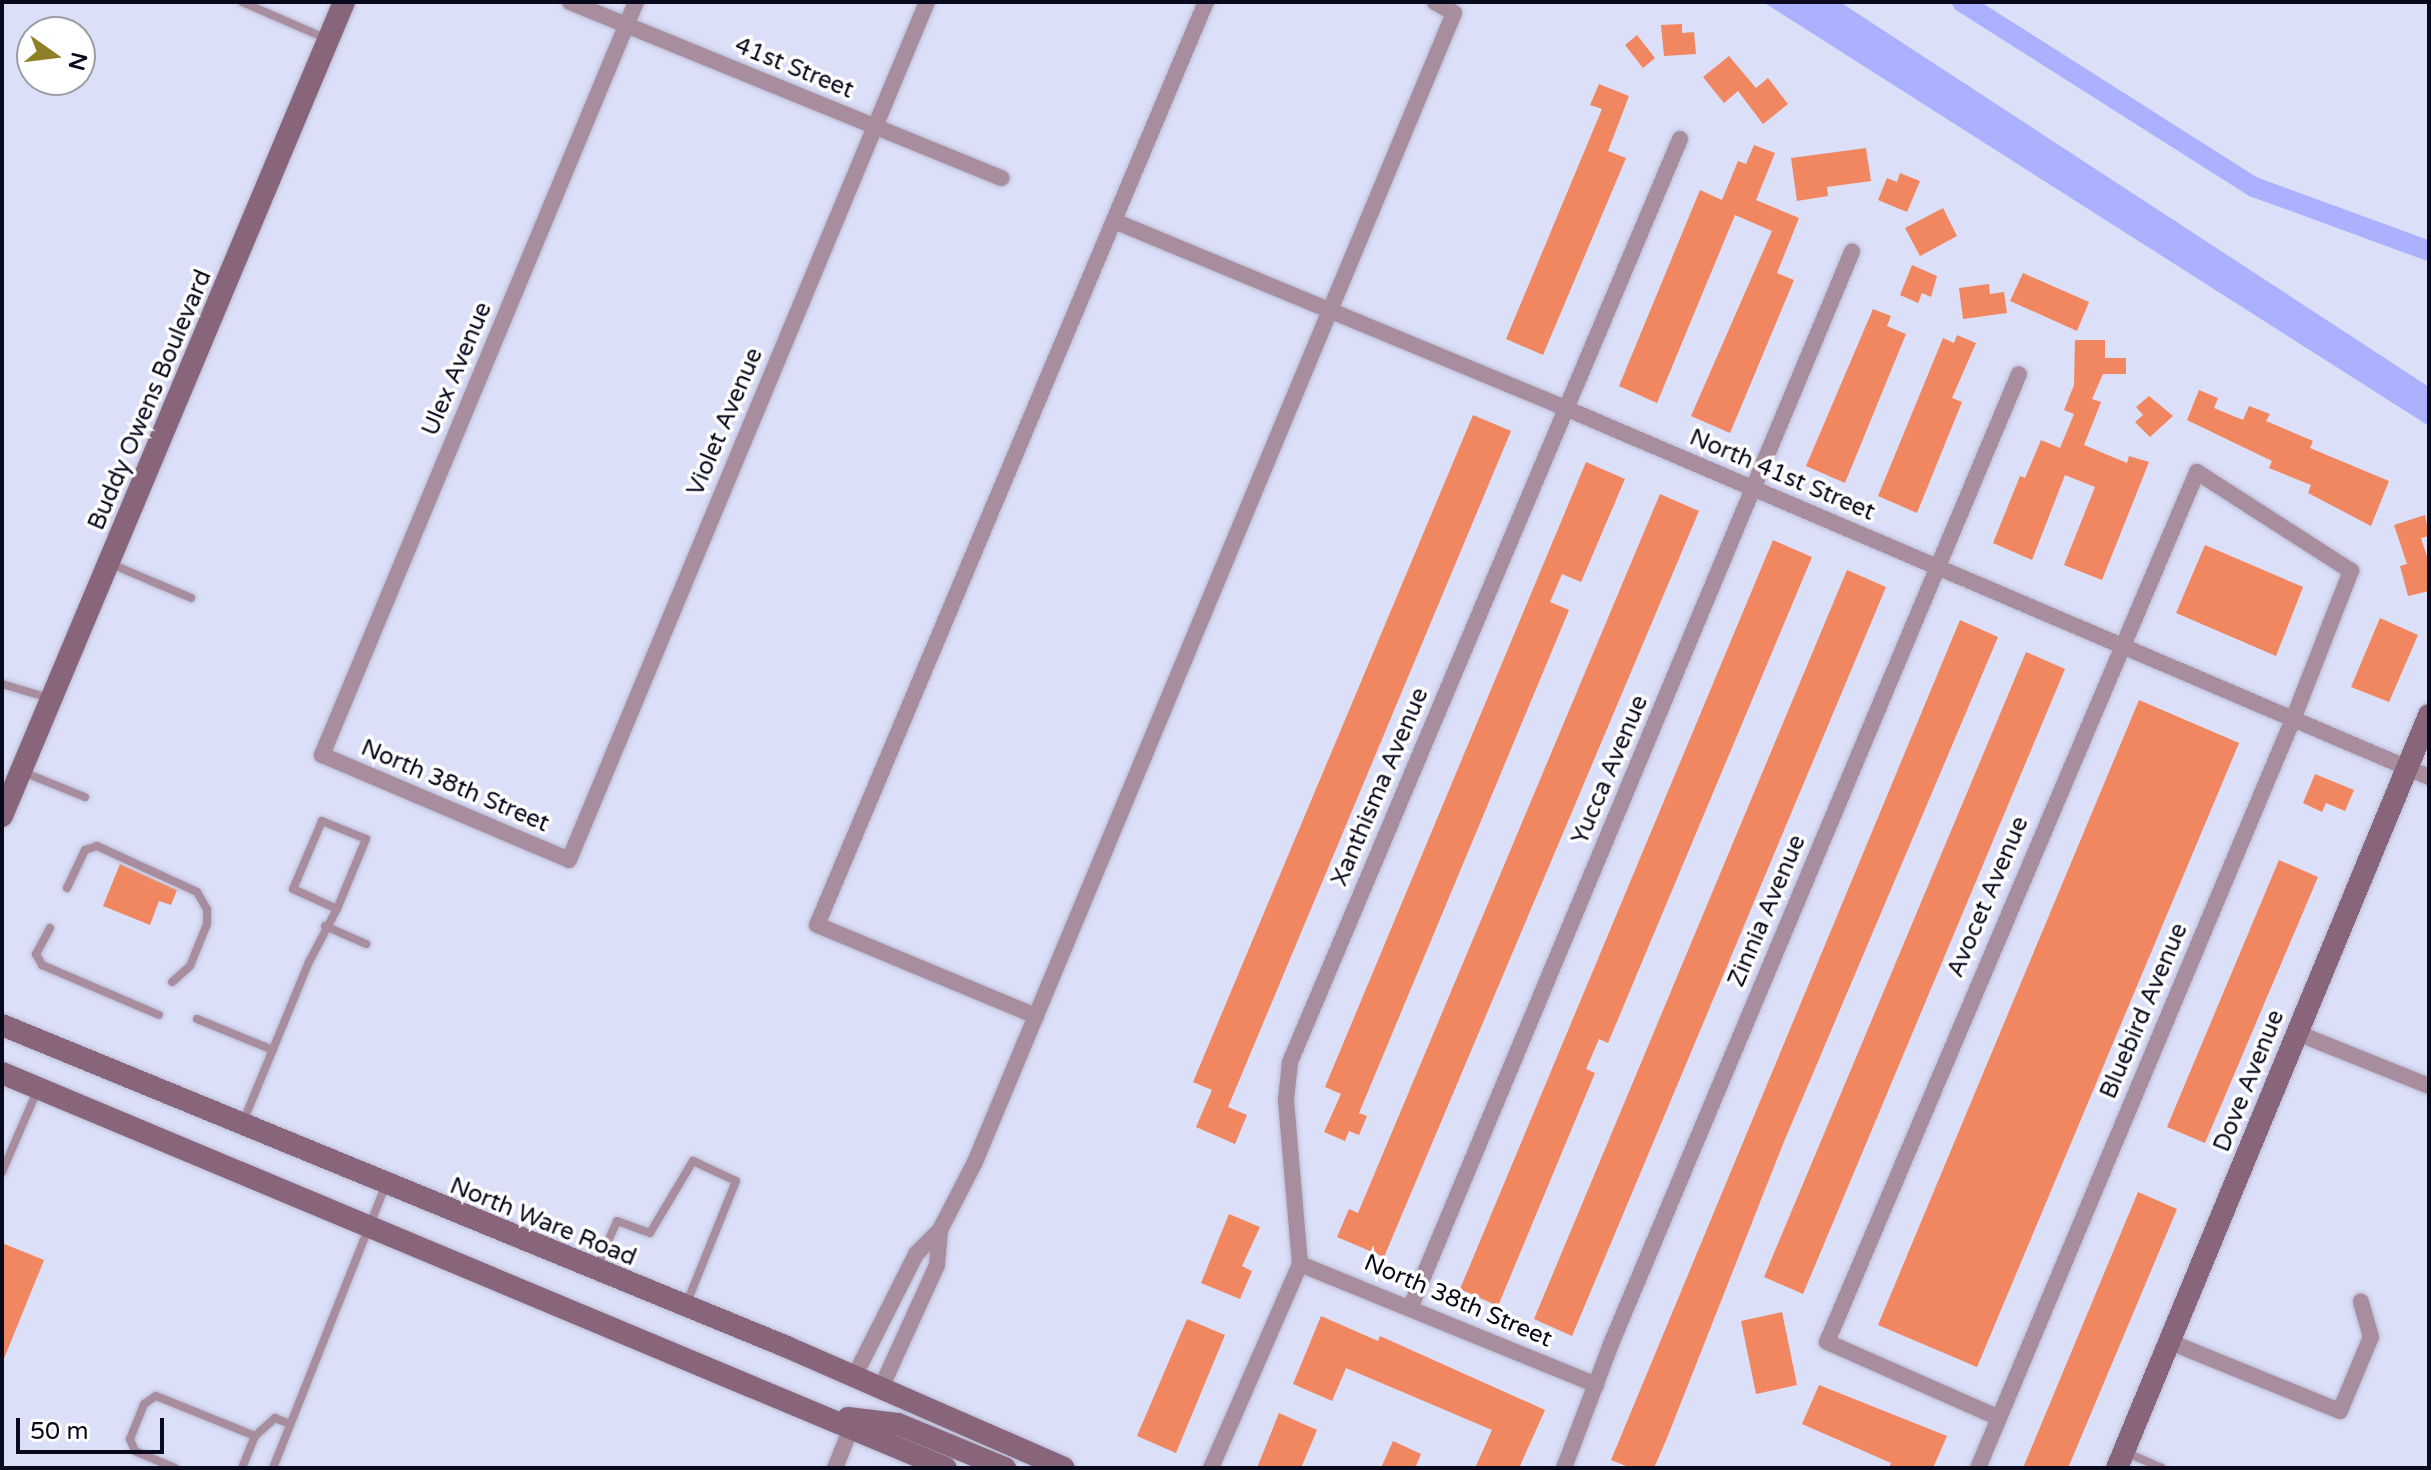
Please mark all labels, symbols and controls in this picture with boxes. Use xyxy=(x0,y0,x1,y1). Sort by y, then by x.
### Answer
north arrow xyxy=(16,16,96,96)
street label: 41st Street xyxy=(730,31,858,105)
text: N xyxy=(63,50,92,73)
street label: Buddy Owens Boulevard xyxy=(82,266,218,534)
street label: Ulex Avenue xyxy=(416,298,498,440)
street label: Violet Avenue xyxy=(681,344,769,500)
street label: North 41st Street xyxy=(1685,423,1879,527)
street label: Xanthisma Avenue xyxy=(1325,684,1435,890)
street label: Yucca Avenue xyxy=(1566,691,1654,849)
street label: North 38th Street xyxy=(357,733,553,839)
street label: Avocet Avenue xyxy=(1941,812,2035,982)
street label: Zinnia Avenue xyxy=(1722,831,1812,991)
street label: Bluebird Avenue xyxy=(2094,919,2194,1103)
street label: Dove Avenue xyxy=(2208,1006,2290,1156)
street label: North Ware Road xyxy=(446,1171,640,1273)
street label: North 38th Street xyxy=(1360,1248,1556,1354)
scale bar xyxy=(20,1402,168,1452)
text: 50 m xyxy=(30,1417,88,1446)

